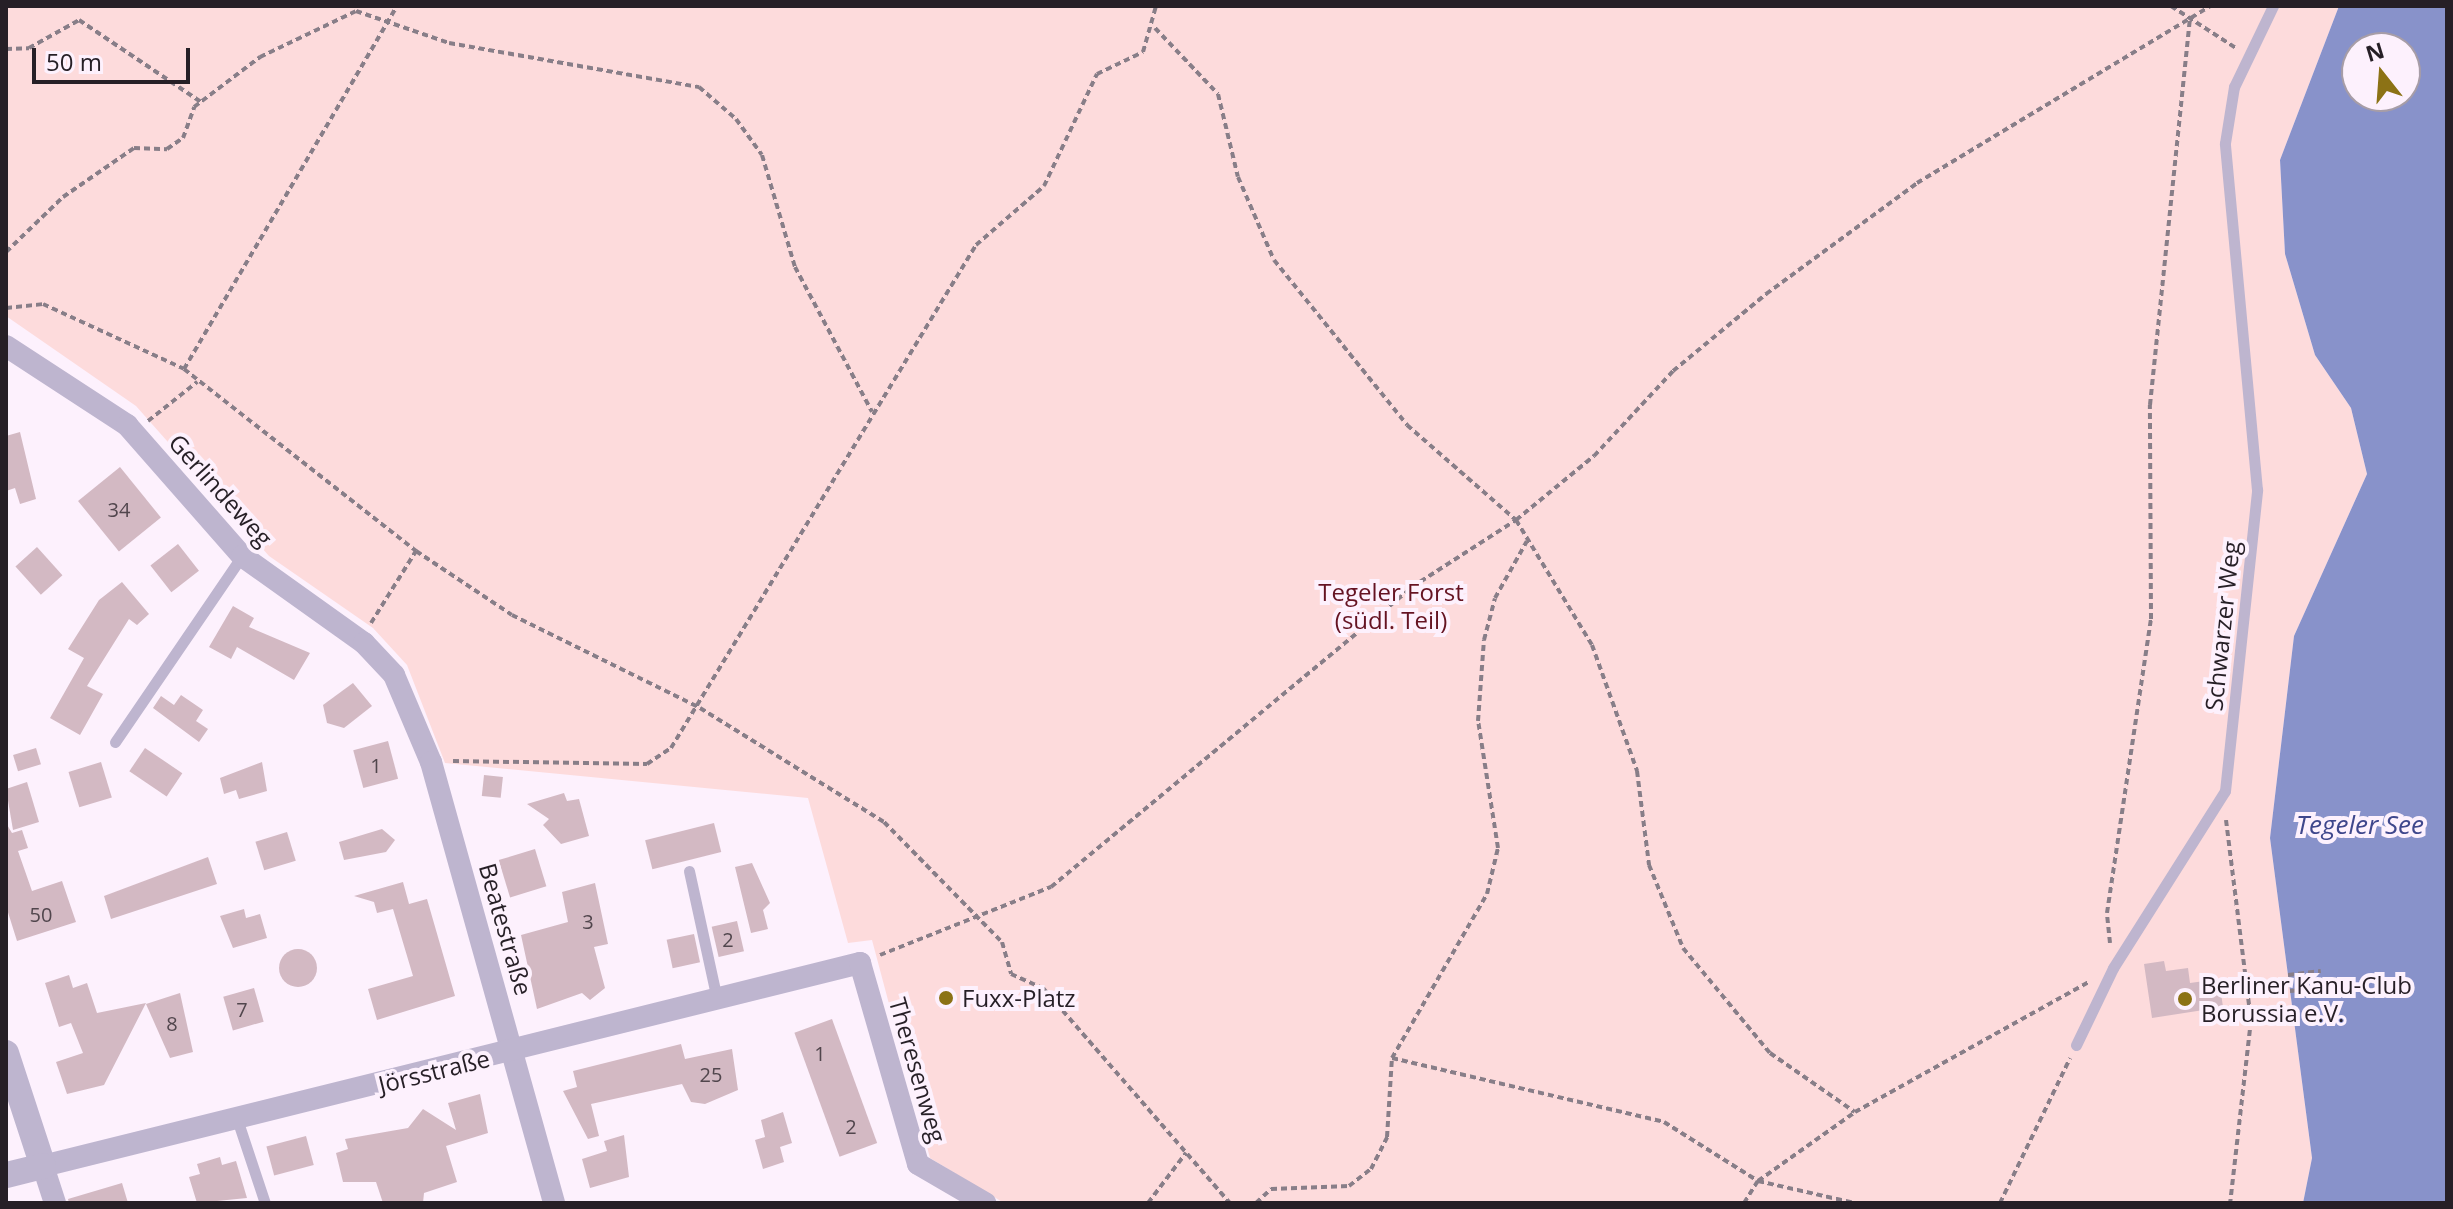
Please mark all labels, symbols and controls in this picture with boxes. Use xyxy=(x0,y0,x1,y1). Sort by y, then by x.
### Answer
scale bar xyxy=(36,32,194,82)
north arrow xyxy=(2341,32,2421,112)
text: N xyxy=(2362,34,2388,68)
text: 50 m xyxy=(46,45,102,78)
street label: Gerlindeweg xyxy=(163,428,279,552)
house number: 34 xyxy=(108,497,130,521)
street label: Schwarzer Weg xyxy=(2199,540,2245,712)
park label: Tegeler Forst (südl. Teil) xyxy=(1318,578,1464,634)
house number: 1 xyxy=(370,753,382,777)
water label: Tegeler See xyxy=(2296,809,2424,841)
street label: Beatestraße xyxy=(473,860,539,998)
house number: 50 xyxy=(30,902,52,926)
house number: 3 xyxy=(582,909,594,933)
house number: 2 xyxy=(722,927,734,951)
place label: Berliner Kanu-Club Borussia e.V. xyxy=(2201,971,2412,1027)
place label: Fuxx-Platz xyxy=(962,984,1076,1012)
marker: Fuxx-Platz xyxy=(937,989,955,1007)
marker: Berliner Kanu-Club Borussia e.V. xyxy=(2176,990,2194,1008)
street label: Theresenweg xyxy=(884,994,952,1146)
house number: 7 xyxy=(236,997,248,1021)
house number: 8 xyxy=(166,1011,178,1035)
house number: 1 xyxy=(814,1041,826,1065)
street label: Jörsstraße xyxy=(375,1043,493,1099)
house number: 25 xyxy=(700,1062,722,1086)
house number: 2 xyxy=(845,1114,857,1138)

